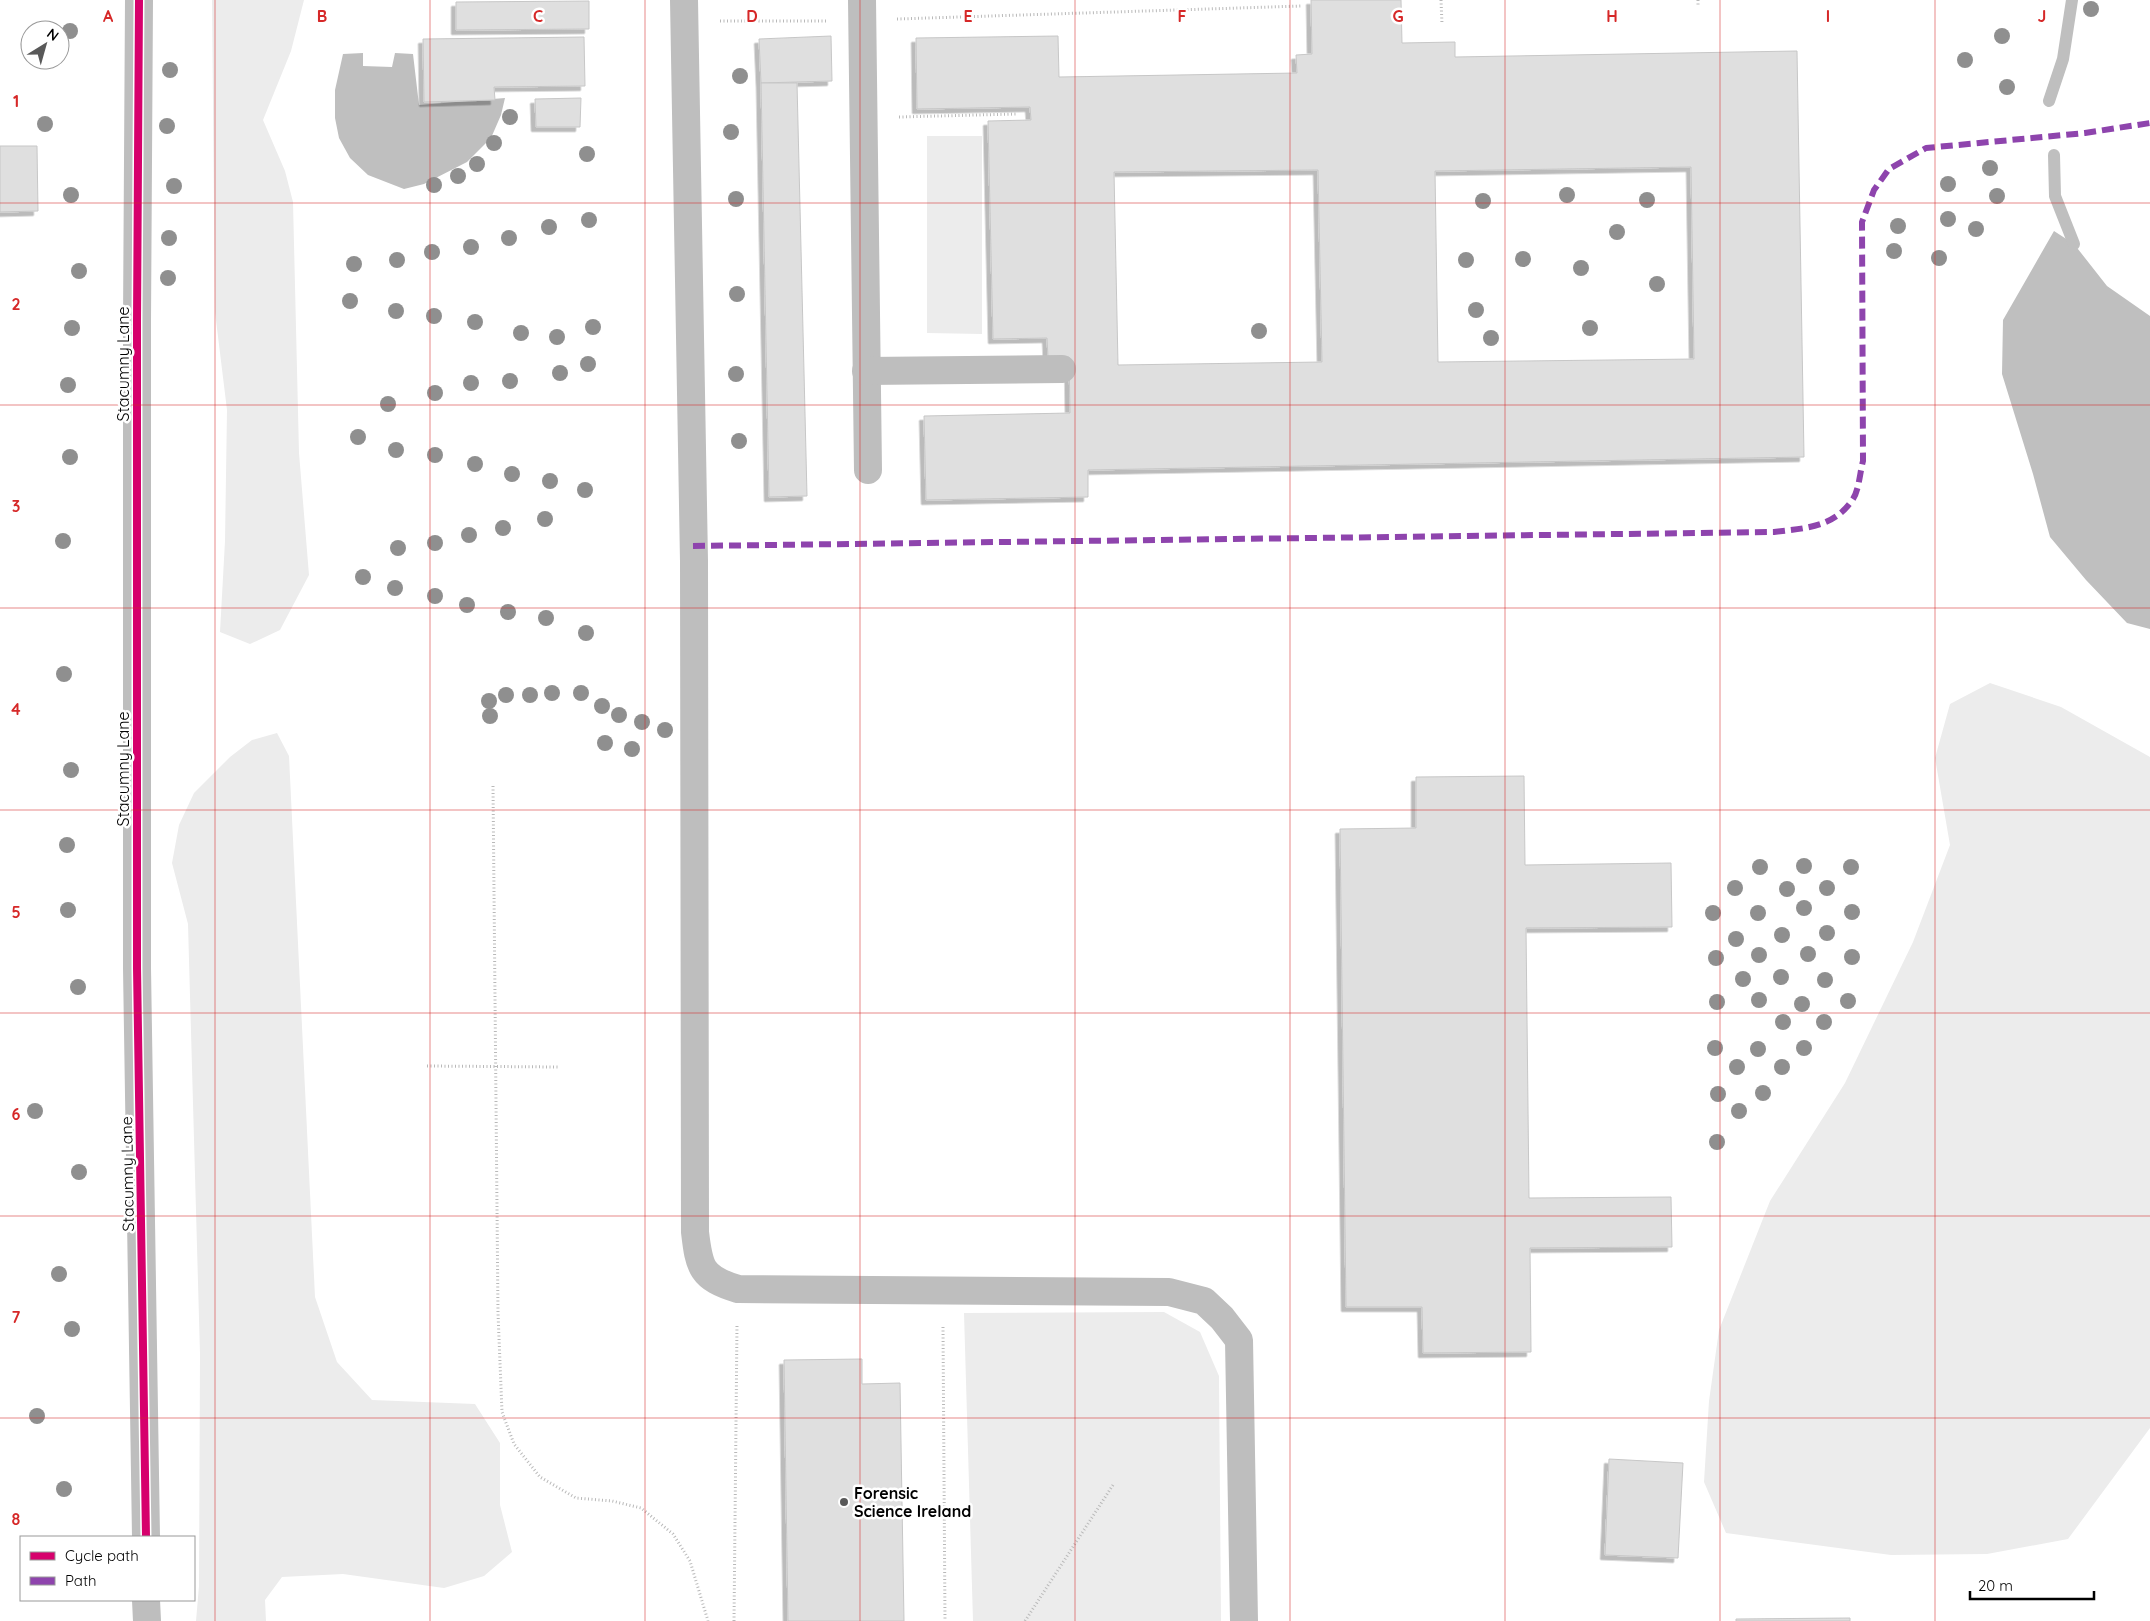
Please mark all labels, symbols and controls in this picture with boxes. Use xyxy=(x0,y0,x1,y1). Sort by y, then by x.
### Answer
text: A xyxy=(103,6,114,26)
text: B xyxy=(317,6,327,26)
text: C xyxy=(533,6,543,26)
text: D xyxy=(746,6,758,26)
text: E xyxy=(963,6,973,26)
text: F xyxy=(1178,6,1187,26)
text: G xyxy=(1392,6,1404,26)
text: H xyxy=(1606,6,1618,26)
text: I xyxy=(1826,6,1830,26)
text: J xyxy=(2038,6,2046,26)
north arrow xyxy=(20,20,70,70)
text: N xyxy=(43,24,62,45)
text: 1 xyxy=(13,91,19,111)
text: 2 xyxy=(11,294,21,314)
street label: Stacumny Lane xyxy=(113,306,133,422)
text: 3 xyxy=(12,496,20,516)
text: 4 xyxy=(11,699,21,719)
street label: Stacumny Lane xyxy=(113,711,133,827)
text: 5 xyxy=(11,902,21,922)
text: 6 xyxy=(12,1104,21,1124)
street label: Stacumny Lane xyxy=(116,1116,138,1232)
text: 7 xyxy=(12,1307,21,1327)
place label: Forensic Science Ireland xyxy=(854,1483,971,1521)
marker: Forensic Science Ireland xyxy=(838,1496,850,1508)
text: 8 xyxy=(12,1509,21,1529)
legend xyxy=(20,1536,195,1601)
text: Cycle path xyxy=(65,1546,139,1565)
scale bar xyxy=(1970,1568,2094,1600)
text: Path xyxy=(65,1571,97,1590)
text: 20 m xyxy=(1978,1576,2013,1595)

